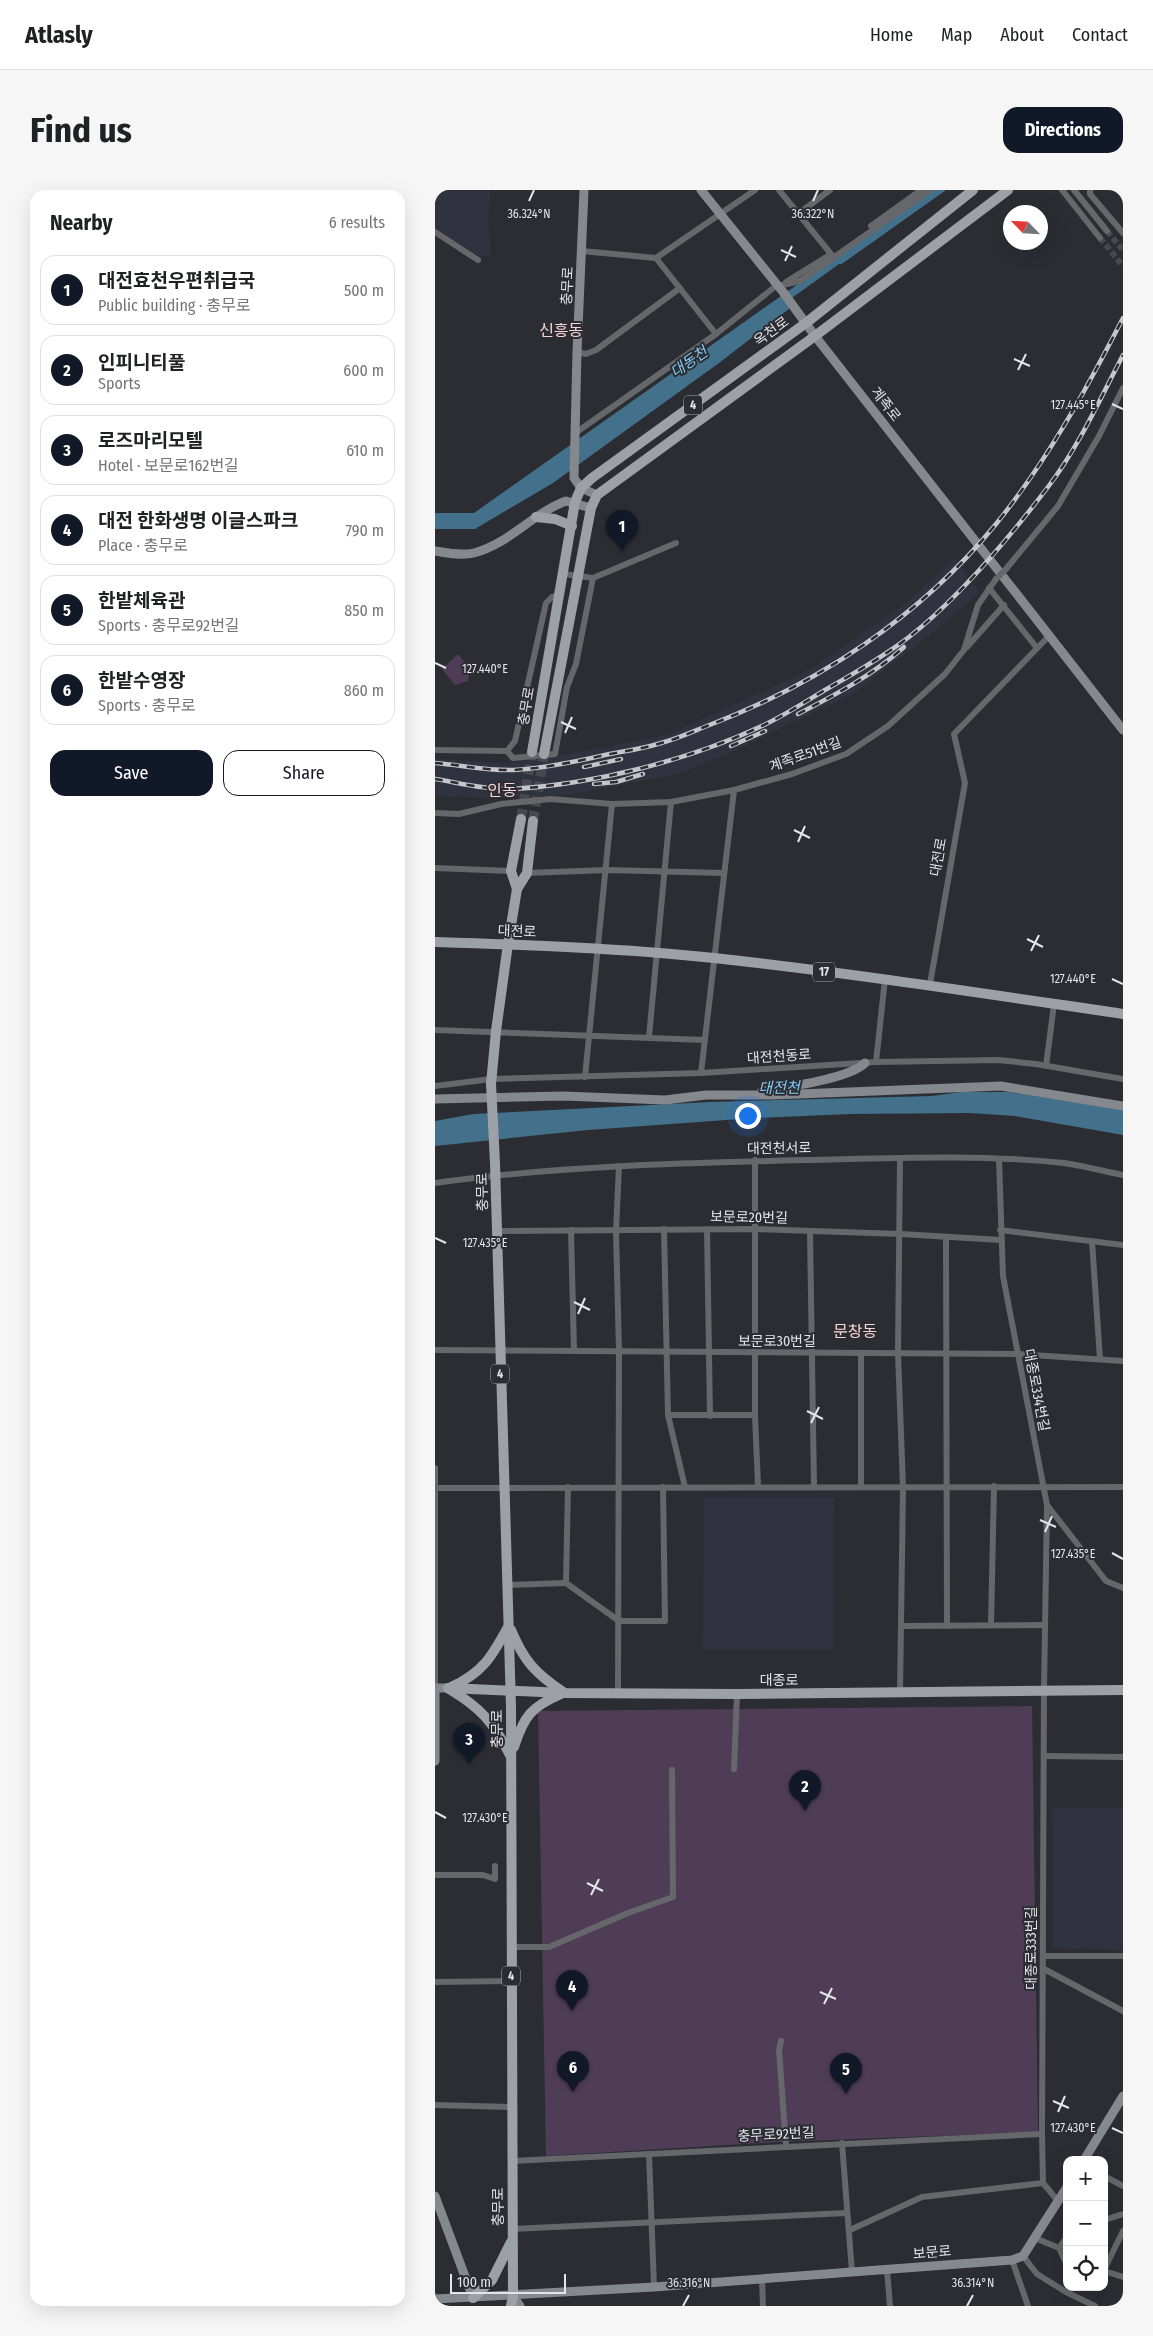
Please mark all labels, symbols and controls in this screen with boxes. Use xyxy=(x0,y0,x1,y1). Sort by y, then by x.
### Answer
text: Atlasly xyxy=(25,21,93,49)
text: Home xyxy=(870,24,913,46)
text: Map xyxy=(941,24,972,46)
text: About xyxy=(1000,24,1044,46)
text: Contact xyxy=(1072,24,1128,46)
button: Directions xyxy=(1003,107,1123,153)
text: Find us xyxy=(30,109,132,151)
north arrow xyxy=(1003,205,1048,250)
text: 36.324°N xyxy=(507,207,551,221)
text: 36.322°N xyxy=(792,207,834,221)
text: Nearby xyxy=(50,210,112,236)
text: 6 results xyxy=(329,213,385,232)
street label: 충무로 xyxy=(558,266,577,306)
text: 대전효천우편취급국 xyxy=(98,269,255,292)
text: 1 xyxy=(64,281,70,300)
text: 500 m xyxy=(344,281,384,300)
text: Public building · 충무로 xyxy=(98,296,250,315)
street label: 옥천로 xyxy=(751,313,792,350)
district label: 신흥동 xyxy=(539,321,583,340)
water label: 대동천 xyxy=(667,341,713,381)
text: 인피니티풀 xyxy=(98,351,185,374)
text: 2 xyxy=(63,361,71,380)
text: 600 m xyxy=(343,361,384,380)
text: Sports xyxy=(98,374,141,393)
street label: 계족로 xyxy=(867,384,904,425)
road number: 4 xyxy=(684,396,702,414)
text: 127.445°E xyxy=(1050,398,1096,412)
text: 로즈마리모텔 xyxy=(98,429,203,452)
text: 3 xyxy=(63,441,71,460)
text: 610 m xyxy=(346,441,384,460)
text: Hotel · 보문로162번길 xyxy=(98,456,239,475)
text: 대전 한화생명 이글스파크 xyxy=(98,509,298,532)
pin: 1 xyxy=(606,510,638,551)
text: 4 xyxy=(63,521,71,540)
text: 790 m xyxy=(346,521,384,540)
text: Place · 충무로 xyxy=(98,536,188,555)
text: 한밭체육관 xyxy=(98,589,185,612)
text: 5 xyxy=(63,601,71,620)
text: 850 m xyxy=(344,601,384,620)
text: Sports · 충무로92번길 xyxy=(98,616,240,635)
text: 127.440°E xyxy=(462,662,508,676)
text: 한밭수영장 xyxy=(98,669,185,692)
text: 6 xyxy=(63,681,71,700)
text: 860 m xyxy=(344,681,384,700)
street label: 충무로 xyxy=(515,685,538,727)
text: Sports · 충무로 xyxy=(98,696,196,715)
street label: 계족로51번길 xyxy=(767,734,844,775)
button: Save xyxy=(50,750,213,796)
button: Share xyxy=(223,750,385,796)
district label: 인동 xyxy=(487,781,517,800)
street label: 대전로 xyxy=(927,836,950,878)
street label: 대전로 xyxy=(497,922,537,941)
road number: 17 xyxy=(813,962,835,982)
text: 127.440°E xyxy=(1050,972,1096,986)
street label: 대전천동로 xyxy=(746,1046,812,1067)
water label: 대전천 xyxy=(758,1079,802,1097)
your location xyxy=(735,1103,761,1129)
street label: 대전천서로 xyxy=(747,1139,811,1158)
street label: 충무로 xyxy=(474,1172,491,1211)
street label: 보문로20번길 xyxy=(710,1208,788,1227)
text: 127.435°E xyxy=(463,1236,508,1250)
district label: 문창동 xyxy=(833,1322,877,1341)
street label: 보문로30번길 xyxy=(738,1333,816,1350)
street label: 대종로334번길 xyxy=(1020,1347,1053,1433)
road number: 4 xyxy=(491,1364,509,1384)
text: 127.435°E xyxy=(1051,1547,1096,1561)
street label: 대종로 xyxy=(760,1672,798,1689)
street label: 충무로 xyxy=(489,1710,506,1748)
pin: 3 xyxy=(453,1723,485,1764)
pin: 2 xyxy=(789,1770,821,1811)
text: 127.430°E xyxy=(462,1811,508,1825)
street label: 대종로333번길 xyxy=(1023,1906,1040,1990)
road number: 4 xyxy=(502,1966,520,1985)
pin: 4 xyxy=(556,1970,588,2011)
pin: 6 xyxy=(557,2051,589,2092)
pin: 5 xyxy=(830,2053,862,2094)
text: 127.430°E xyxy=(1050,2121,1096,2135)
street label: 충무로92번길 xyxy=(737,2124,815,2145)
map controls xyxy=(1063,2156,1108,2291)
button: + xyxy=(1063,2156,1108,2201)
street label: 충무로 xyxy=(490,2188,507,2226)
button: − xyxy=(1063,2201,1108,2246)
street label: 보문로 xyxy=(912,2242,952,2263)
button: locate xyxy=(1063,2246,1108,2291)
scale bar xyxy=(450,2271,566,2294)
text: 100 m xyxy=(457,2274,491,2291)
text: 36.316°N xyxy=(668,2276,710,2290)
text: 36.314°N xyxy=(952,2276,994,2290)

